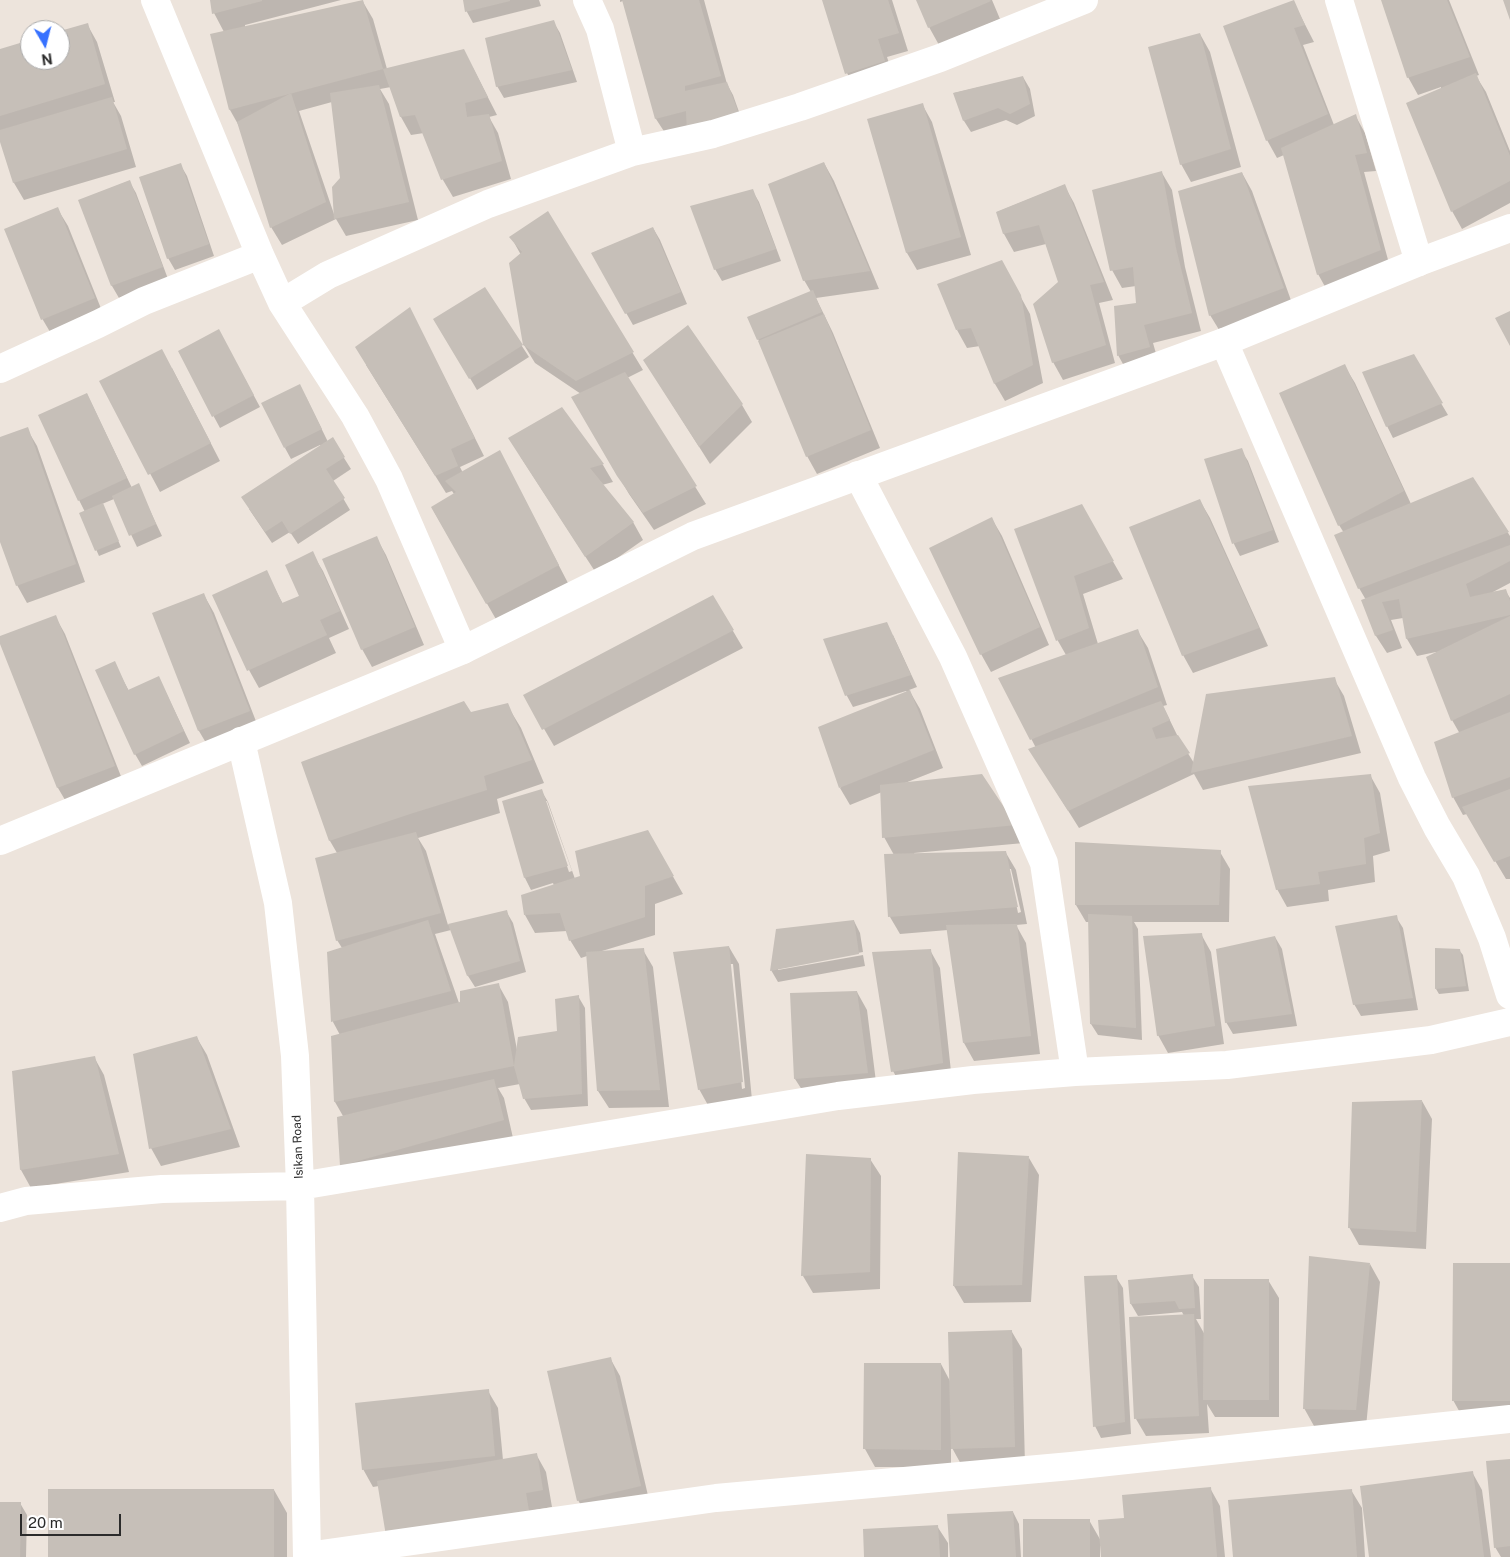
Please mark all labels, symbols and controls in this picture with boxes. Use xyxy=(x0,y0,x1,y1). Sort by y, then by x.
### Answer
north arrow xyxy=(20,20,70,70)
text: N xyxy=(40,50,53,68)
street label: Isikan Road xyxy=(290,1115,306,1179)
scale bar xyxy=(22,1504,124,1536)
text: 20 m xyxy=(28,1514,63,1531)

